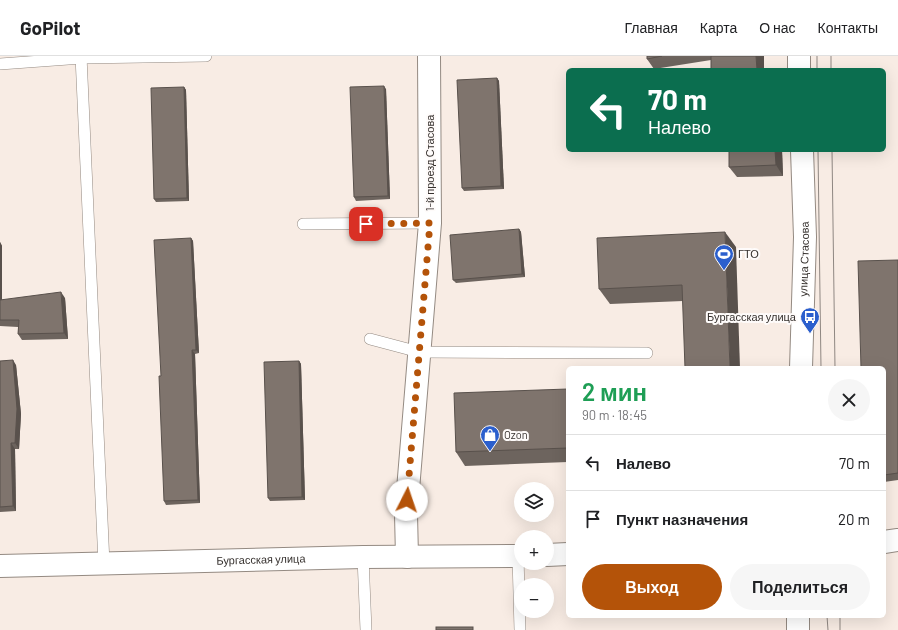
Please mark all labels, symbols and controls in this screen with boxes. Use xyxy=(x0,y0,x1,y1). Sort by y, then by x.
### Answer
text: GoPilot xyxy=(20,16,81,39)
text: Главная xyxy=(625,19,678,36)
text: Карта xyxy=(700,19,737,36)
text: О нас xyxy=(759,19,796,36)
text: Контакты xyxy=(818,19,878,36)
text: 70 m xyxy=(648,82,707,116)
icon: left xyxy=(582,84,634,136)
street label: 1-й проезд Стасова xyxy=(423,114,436,211)
text: Налево xyxy=(648,116,711,138)
pin xyxy=(349,207,383,241)
icon: arrive xyxy=(355,213,377,235)
street label: улица Стасова xyxy=(796,220,811,297)
sports icon: ГТО xyxy=(713,243,735,271)
place label: ГТО xyxy=(738,247,759,260)
bus stop icon: Бургасская улица xyxy=(799,306,821,334)
place label: Бургасская улица xyxy=(707,310,797,323)
text: 2 мин xyxy=(582,377,647,406)
button: close xyxy=(828,379,870,421)
text: 90 m · 18:45 xyxy=(582,407,647,423)
shop icon: Ozon xyxy=(479,424,501,452)
place label: Ozon xyxy=(504,428,528,441)
icon: left xyxy=(582,452,604,474)
text: Налево xyxy=(616,454,671,472)
text: 70 m xyxy=(839,454,870,472)
position arrow xyxy=(386,479,428,521)
map controls xyxy=(514,482,554,618)
button: layers xyxy=(514,482,554,522)
icon: arrive xyxy=(582,508,604,530)
text: Пункт назначения xyxy=(616,510,748,528)
text: 20 m xyxy=(838,510,870,528)
button: + xyxy=(514,530,554,570)
street label: Бургасская улица xyxy=(216,551,306,567)
button: Выход xyxy=(582,564,722,610)
button: Поделиться xyxy=(730,564,870,610)
button: − xyxy=(514,578,554,618)

